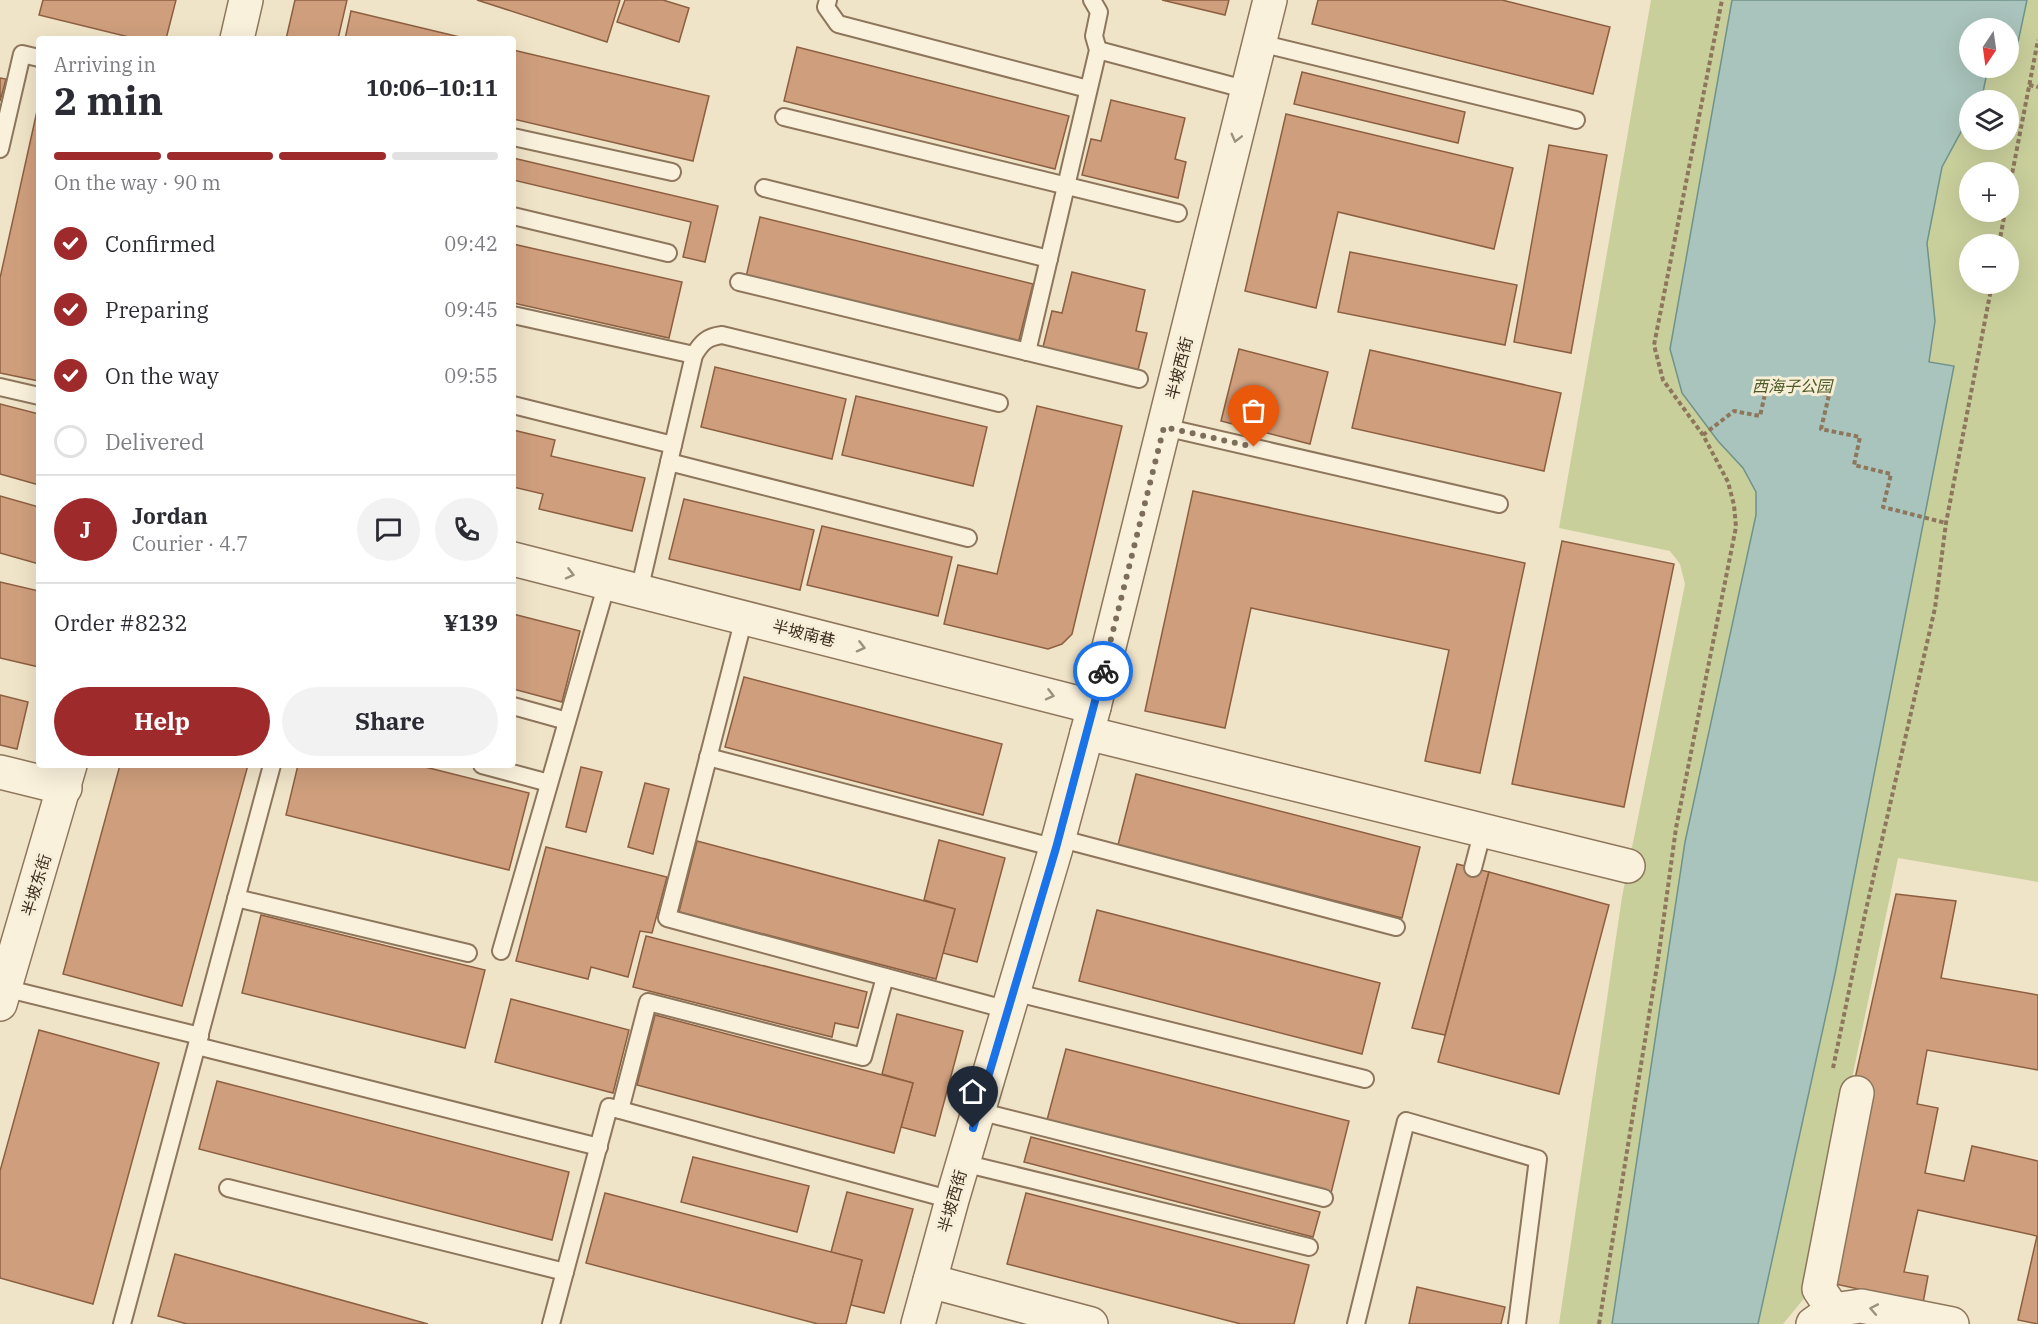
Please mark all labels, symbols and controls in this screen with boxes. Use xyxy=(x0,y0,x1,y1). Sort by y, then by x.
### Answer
north arrow xyxy=(1959,18,2019,78)
map controls xyxy=(1959,18,2019,294)
text: Arriving in xyxy=(54,51,156,78)
text: 10:06–10:11 xyxy=(366,73,498,102)
text: 2 min xyxy=(54,75,163,126)
button: layers xyxy=(1959,90,2019,150)
one-way arrow xyxy=(1230,133,1243,143)
button: + xyxy=(1959,162,2019,222)
text: On the way · 90 m xyxy=(54,169,221,196)
icon: check xyxy=(54,227,87,260)
text: Confirmed xyxy=(105,229,216,258)
text: 09:42 xyxy=(444,230,498,257)
button: − xyxy=(1959,234,2019,294)
icon: check xyxy=(54,293,87,326)
text: Preparing xyxy=(105,295,209,324)
text: 09:45 xyxy=(444,296,498,323)
street label: 半坡西街 xyxy=(1162,335,1196,401)
icon: check xyxy=(54,359,87,392)
text: On the way xyxy=(105,361,219,390)
text: 09:55 xyxy=(444,362,498,389)
park label: 西海子公园 xyxy=(1752,376,1834,396)
pin xyxy=(1228,385,1279,447)
icon: bag xyxy=(1237,394,1270,427)
text: Delivered xyxy=(105,427,204,456)
button: chat xyxy=(357,498,420,561)
button: phone xyxy=(435,498,498,561)
text: Jordan xyxy=(132,501,208,530)
text: J xyxy=(80,515,91,544)
text: Courier · 4.7 xyxy=(132,530,248,557)
one-way arrow xyxy=(565,566,575,579)
text: Order #8232 xyxy=(54,608,188,637)
text: ¥139 xyxy=(443,608,498,637)
street label: 半坡南巷 xyxy=(771,616,837,650)
one-way arrow xyxy=(855,640,865,653)
courier xyxy=(1073,641,1133,701)
icon: bike xyxy=(1087,655,1120,688)
button: Help xyxy=(54,687,270,756)
button: Share xyxy=(282,687,498,756)
one-way arrow xyxy=(1044,688,1054,701)
street label: 半坡东街 xyxy=(17,851,55,919)
pin xyxy=(947,1066,998,1128)
icon: home xyxy=(956,1075,989,1108)
street label: 半坡西街 xyxy=(934,1167,970,1235)
one-way arrow xyxy=(1869,1303,1879,1316)

